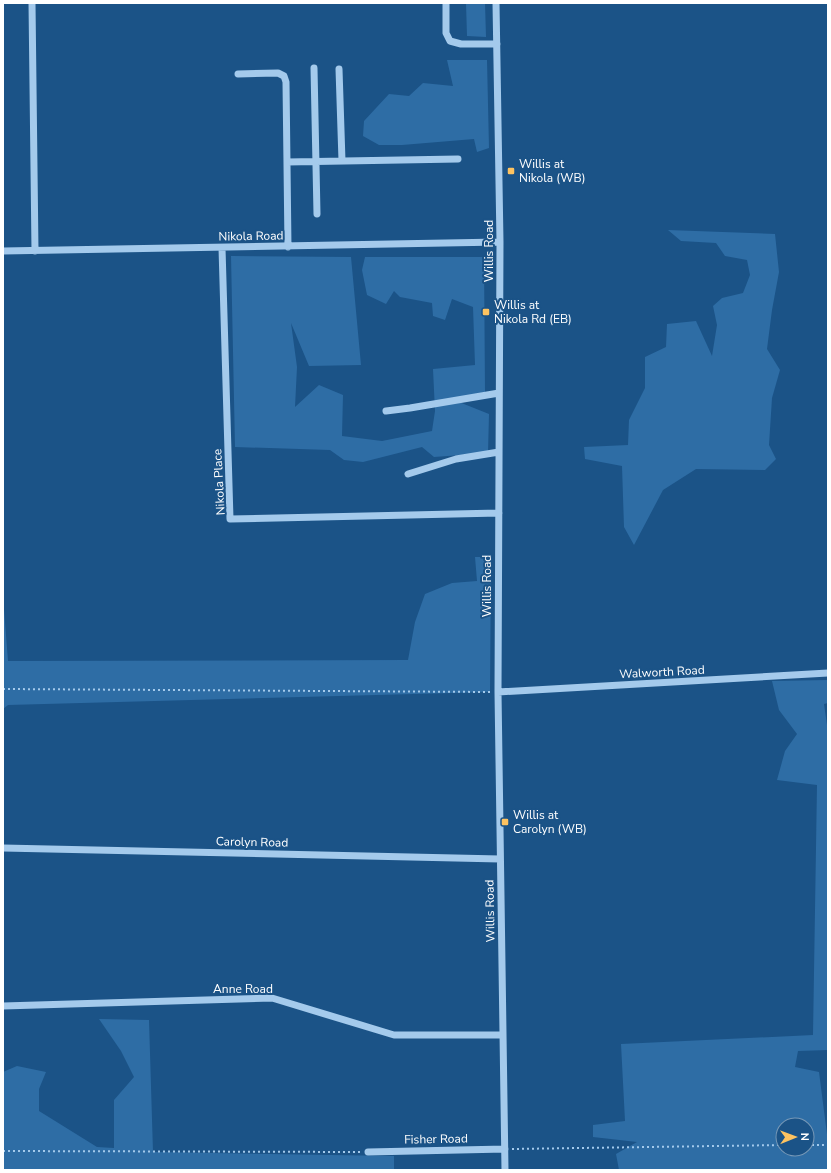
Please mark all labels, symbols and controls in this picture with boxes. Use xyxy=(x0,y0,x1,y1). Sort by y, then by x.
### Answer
place label: Willis at Nikola (WB) xyxy=(519,156,585,186)
marker: Willis at Nikola (WB) xyxy=(506,166,516,176)
street label: Willis Road xyxy=(481,220,497,282)
street label: Nikola Road xyxy=(218,227,284,245)
place label: Willis at Nikola Rd (EB) xyxy=(494,297,572,327)
marker: Willis at Nikola Rd (EB) xyxy=(481,307,491,317)
street label: Nikola Place xyxy=(209,448,229,516)
street label: Willis Road xyxy=(479,555,495,617)
street label: Walworth Road xyxy=(619,662,705,682)
place label: Willis at Carolyn (WB) xyxy=(513,807,587,837)
marker: Willis at Carolyn (WB) xyxy=(500,817,510,827)
street label: Carolyn Road xyxy=(216,833,288,851)
street label: Willis Road xyxy=(481,880,499,942)
street label: Anne Road xyxy=(213,981,273,997)
north arrow xyxy=(775,1117,815,1157)
street label: Fisher Road xyxy=(404,1130,468,1148)
text: N xyxy=(797,1133,812,1141)

